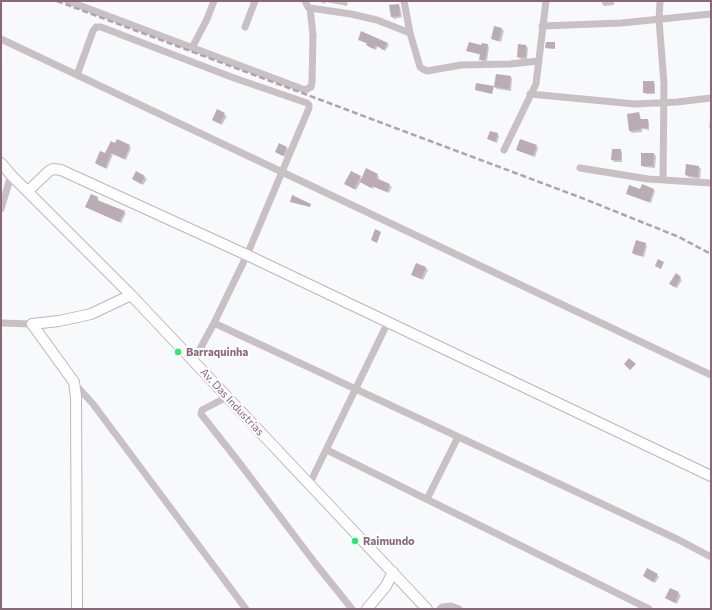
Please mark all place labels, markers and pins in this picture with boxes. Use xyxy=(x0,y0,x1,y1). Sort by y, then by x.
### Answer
place label: Barraquinha xyxy=(186,345,248,359)
marker: Barraquinha xyxy=(173,347,183,357)
place label: Raimundo xyxy=(363,534,415,548)
marker: Raimundo xyxy=(350,536,360,546)

